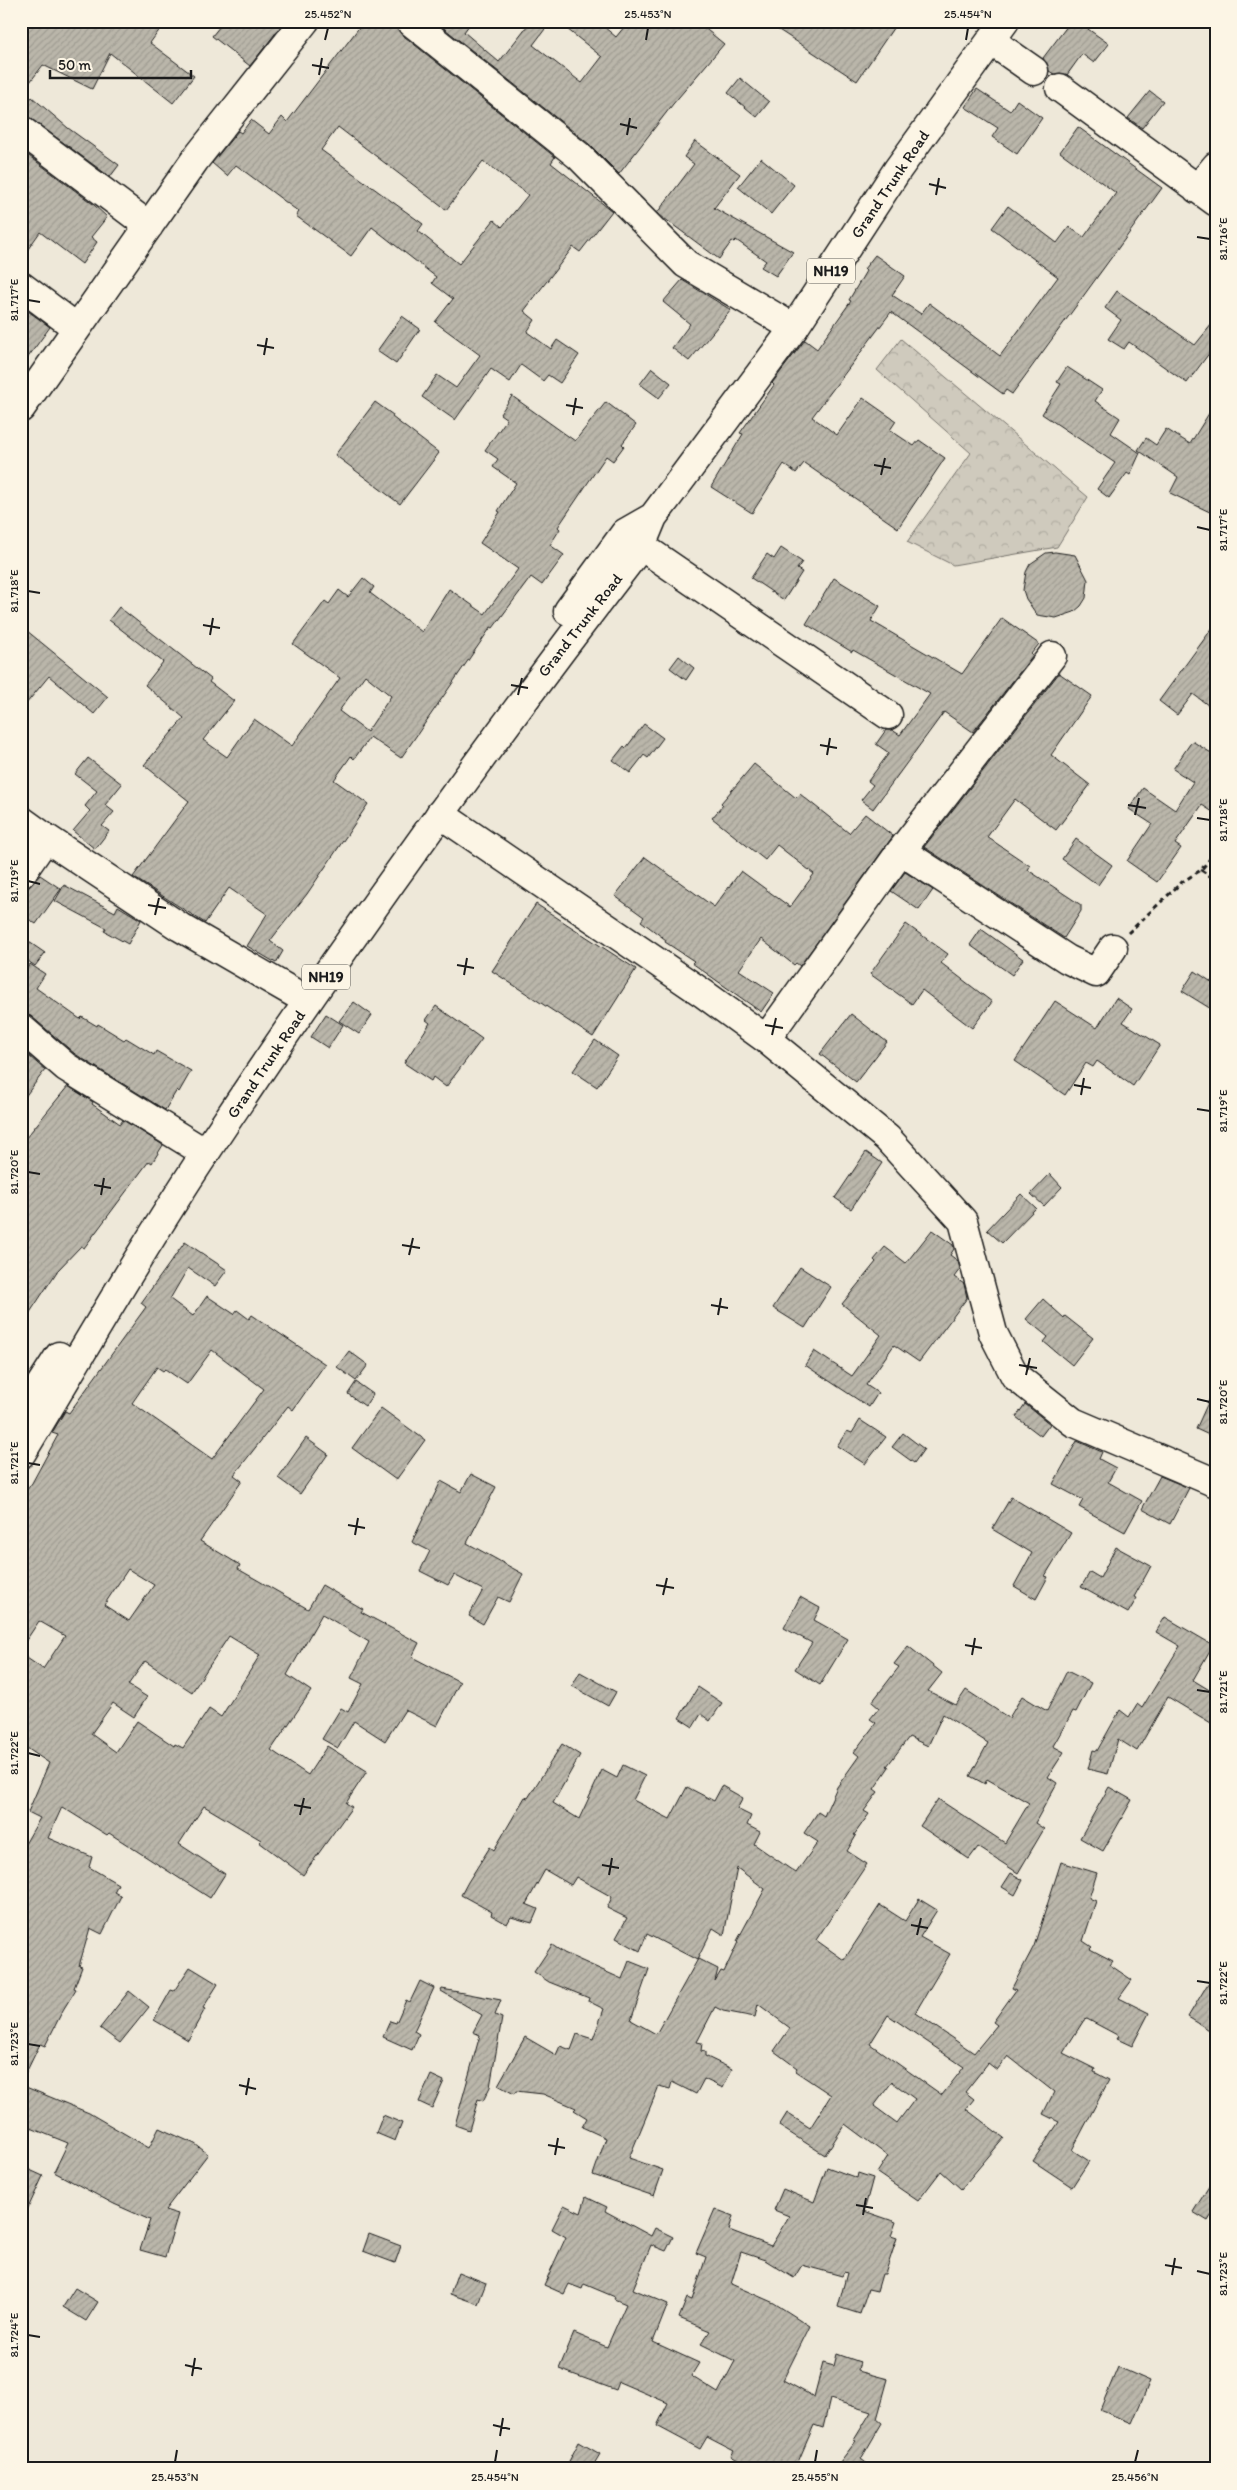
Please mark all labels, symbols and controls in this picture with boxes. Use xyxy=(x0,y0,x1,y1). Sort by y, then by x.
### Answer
text: 25.452°N xyxy=(304,7,352,21)
text: 25.453°N xyxy=(624,7,672,21)
text: 25.454°N xyxy=(944,7,992,21)
scale bar xyxy=(50,48,191,80)
text: 50 m xyxy=(58,56,91,74)
street label: Grand Trunk Road xyxy=(847,126,933,242)
text: 81.716°E xyxy=(1216,217,1230,261)
road number: NH19 xyxy=(807,258,855,284)
text: 81.717°E xyxy=(7,278,21,321)
text: 81.717°E xyxy=(1216,508,1230,551)
text: 81.718°E xyxy=(7,569,21,613)
street label: Grand Trunk Road xyxy=(534,569,626,681)
text: 81.718°E xyxy=(1216,798,1230,842)
text: 81.719°E xyxy=(7,859,21,903)
road number: NH19 xyxy=(302,964,350,990)
street label: Grand Trunk Road xyxy=(223,1006,309,1122)
text: 81.719°E xyxy=(1216,1089,1230,1133)
text: 81.720°E xyxy=(7,1149,21,1194)
text: 81.720°E xyxy=(1216,1379,1230,1424)
text: 81.721°E xyxy=(7,1441,21,1485)
text: 81.721°E xyxy=(1216,1670,1230,1714)
text: 81.722°E xyxy=(7,1731,21,1775)
text: 81.722°E xyxy=(1216,1961,1230,2005)
text: 81.723°E xyxy=(7,2022,21,2066)
text: 81.723°E xyxy=(1216,2252,1230,2296)
text: 81.724°E xyxy=(7,2312,21,2357)
text: 25.453°N xyxy=(151,2470,199,2484)
text: 25.454°N xyxy=(471,2470,519,2484)
text: 25.455°N xyxy=(791,2470,839,2484)
text: 25.456°N xyxy=(1111,2470,1159,2484)

